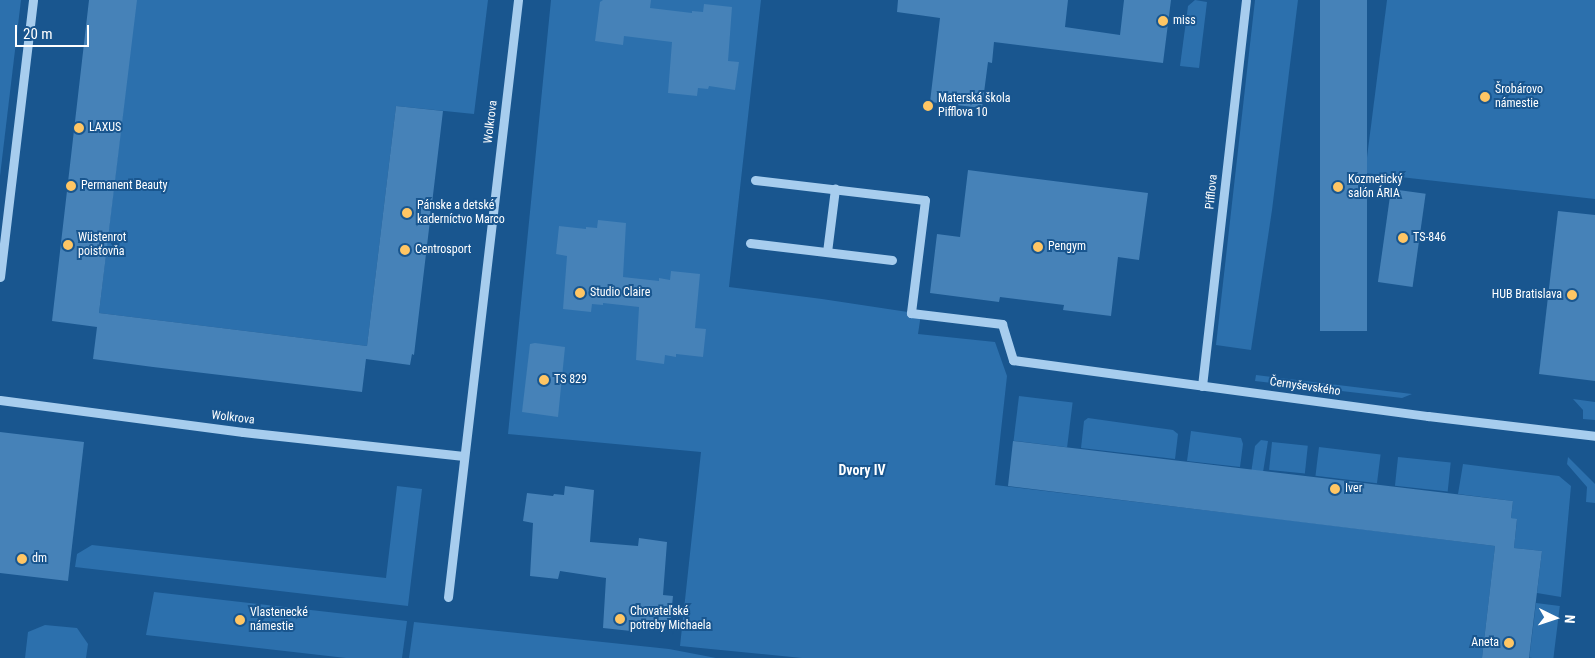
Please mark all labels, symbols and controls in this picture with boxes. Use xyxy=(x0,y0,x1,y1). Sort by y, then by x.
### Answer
place label: miss xyxy=(1173,14,1196,28)
scale bar xyxy=(18,15,91,47)
marker: miss xyxy=(1157,15,1169,27)
text: 20 m xyxy=(23,25,53,43)
place label: Šrobárovo námestie xyxy=(1495,83,1543,111)
marker: Šrobárovo námestie xyxy=(1479,91,1491,103)
place label: Materská škola Pifflova 10 xyxy=(938,92,1010,120)
street label: Wolkrova xyxy=(481,100,501,144)
marker: Materská škola Pifflova 10 xyxy=(922,100,934,112)
place label: LAXUS xyxy=(89,121,121,135)
marker: LAXUS xyxy=(73,122,85,134)
place label: Kozmetický salón ÁRIA xyxy=(1348,173,1402,201)
street label: Pifflova xyxy=(1203,174,1221,210)
place label: Permanent Beauty xyxy=(81,179,167,193)
marker: Permanent Beauty xyxy=(65,180,77,192)
marker: Kozmetický salón ÁRIA xyxy=(1332,181,1344,193)
place label: Pánske a detské kaderníctvo Marco xyxy=(417,199,505,227)
marker: Pánske a detské kaderníctvo Marco xyxy=(401,207,413,219)
place label: Wüstenrot poisťovňa xyxy=(78,231,126,259)
place label: TS-846 xyxy=(1413,231,1446,245)
marker: TS-846 xyxy=(1397,232,1409,244)
marker: Wüstenrot poisťovňa xyxy=(62,239,74,251)
place label: Pengym xyxy=(1048,240,1086,254)
marker: Pengym xyxy=(1032,241,1044,253)
place label: Centrosport xyxy=(415,243,471,257)
marker: Centrosport xyxy=(399,244,411,256)
place label: Studio Claire xyxy=(590,286,650,300)
marker: Studio Claire xyxy=(574,287,586,299)
place label: HUB Bratislava xyxy=(1492,288,1562,302)
marker: HUB Bratislava xyxy=(1566,289,1578,301)
place label: TS 829 xyxy=(554,373,587,387)
marker: TS 829 xyxy=(538,374,550,386)
street label: Černyševského xyxy=(1269,375,1341,399)
street label: Wolkrova xyxy=(211,408,255,428)
district label: Dvory IV xyxy=(838,462,886,478)
place label: Iver xyxy=(1345,482,1362,496)
marker: Iver xyxy=(1329,483,1341,495)
place label: dm xyxy=(32,552,47,566)
marker: dm xyxy=(16,553,28,565)
north arrow xyxy=(1530,593,1580,643)
place label: Chovateľské potreby Michaela xyxy=(630,605,711,633)
place label: Vlastenecké námestie xyxy=(250,606,308,634)
marker: Chovateľské potreby Michaela xyxy=(614,613,626,625)
marker: Vlastenecké námestie xyxy=(234,614,246,626)
text: N xyxy=(1562,614,1578,624)
place label: Aneta xyxy=(1471,636,1499,650)
marker: Aneta xyxy=(1503,637,1515,649)

